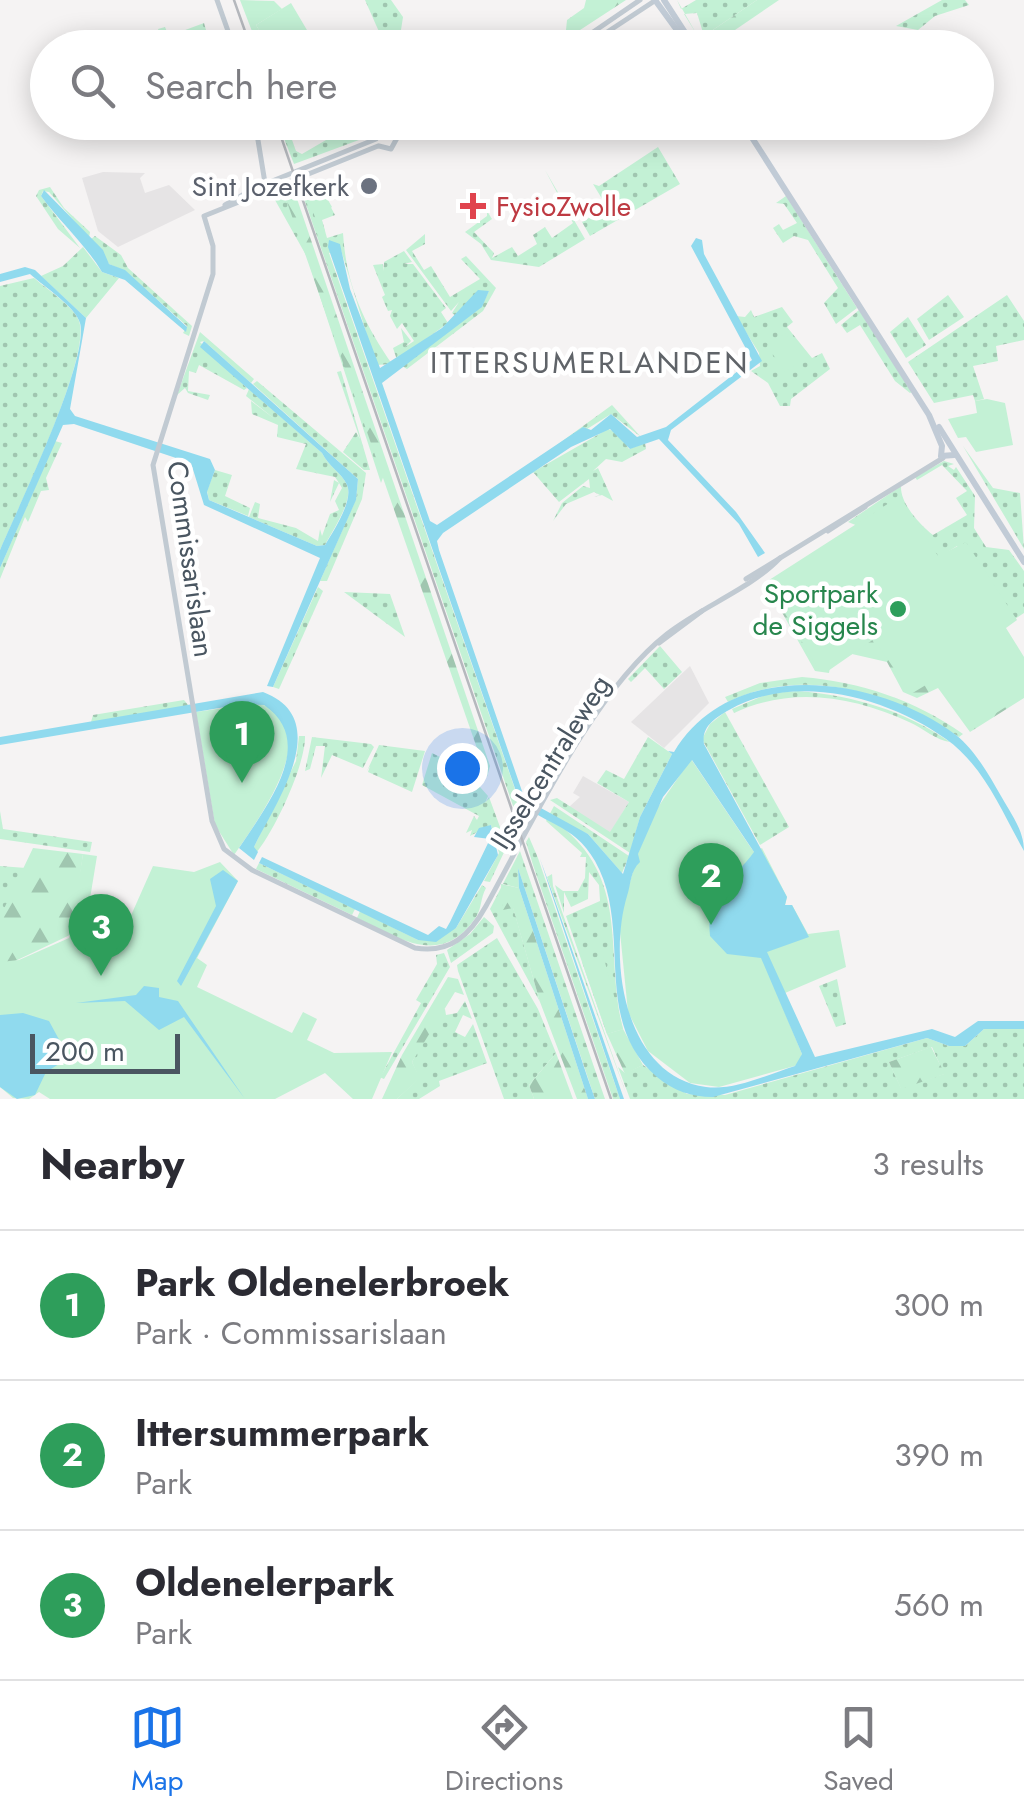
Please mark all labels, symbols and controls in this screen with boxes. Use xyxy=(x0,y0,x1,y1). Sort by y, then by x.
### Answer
search box xyxy=(30,30,994,140)
icon: search xyxy=(65,58,120,113)
text: Search here xyxy=(145,58,337,113)
place label: Sint Jozefkerk xyxy=(192,166,350,207)
marker: Sint Jozefkerk xyxy=(358,175,380,197)
place label: FysioZwolle xyxy=(496,186,631,227)
marker: FysioZwolle xyxy=(460,193,486,219)
district label: ITTERSUMERLANDEN xyxy=(430,341,750,384)
street label: Commissarislaan xyxy=(156,458,225,660)
place label: Sportpark de Siggels xyxy=(753,573,879,646)
marker: Sportpark de Siggels xyxy=(887,598,909,620)
street label: IJsselcentraleweg xyxy=(480,667,620,857)
pin: 1 xyxy=(210,700,274,783)
your location xyxy=(437,743,488,794)
pin: 2 xyxy=(678,842,744,925)
pin: 3 xyxy=(68,894,134,976)
scale bar xyxy=(30,1029,180,1074)
text: 200 m xyxy=(45,1031,125,1072)
text: Nearby xyxy=(40,1134,184,1195)
text: 3 results xyxy=(872,1141,984,1187)
text: Park Oldenelerbroek xyxy=(135,1255,510,1310)
text: 1 xyxy=(64,1282,81,1328)
text: 300 m xyxy=(894,1282,984,1328)
text: Park · Commissarislaan xyxy=(135,1310,447,1356)
text: Ittersummerpark xyxy=(135,1405,429,1460)
text: 2 xyxy=(62,1432,83,1478)
text: 390 m xyxy=(894,1432,984,1478)
text: Park xyxy=(135,1460,192,1506)
text: Oldenelerpark xyxy=(135,1555,394,1610)
text: 3 xyxy=(63,1582,82,1628)
text: 560 m xyxy=(894,1582,984,1628)
text: Park xyxy=(135,1610,192,1656)
tab: Map xyxy=(130,1700,185,1801)
tab: Directions xyxy=(445,1700,563,1801)
tab: Saved xyxy=(823,1700,894,1801)

